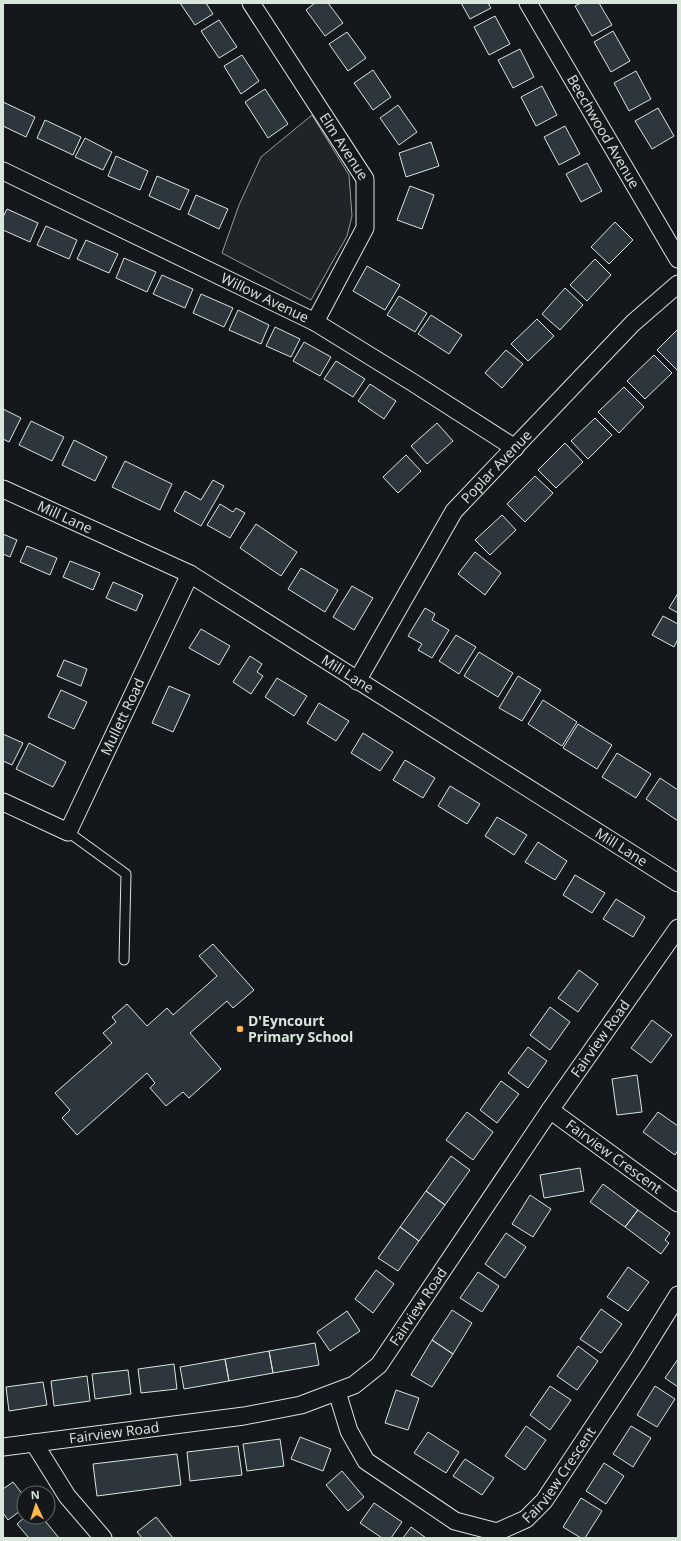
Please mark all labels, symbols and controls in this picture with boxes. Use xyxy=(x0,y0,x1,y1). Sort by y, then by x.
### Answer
street label: Beechwood Avenue xyxy=(563,71,645,192)
street label: Elm Avenue xyxy=(316,109,373,184)
street label: Willow Avenue xyxy=(218,268,312,327)
street label: Poplar Avenue xyxy=(456,425,536,507)
street label: Mill Lane xyxy=(35,496,96,537)
street label: Mill Lane xyxy=(318,650,378,697)
street label: Mullett Road xyxy=(96,675,148,758)
street label: Mill Lane xyxy=(592,823,652,870)
street label: Fairview Road xyxy=(566,996,634,1081)
place label: D'Eyncourt Primary School xyxy=(248,1011,353,1046)
marker: D'Eyncourt Primary School xyxy=(235,1024,245,1034)
street label: Fairview Crescent xyxy=(562,1115,666,1197)
street label: Fairview Road xyxy=(385,1263,451,1349)
street label: Fairview Road xyxy=(68,1417,160,1447)
street label: Fairview Crescent xyxy=(517,1423,600,1527)
north arrow xyxy=(16,1485,56,1525)
text: N xyxy=(30,1487,40,1502)

